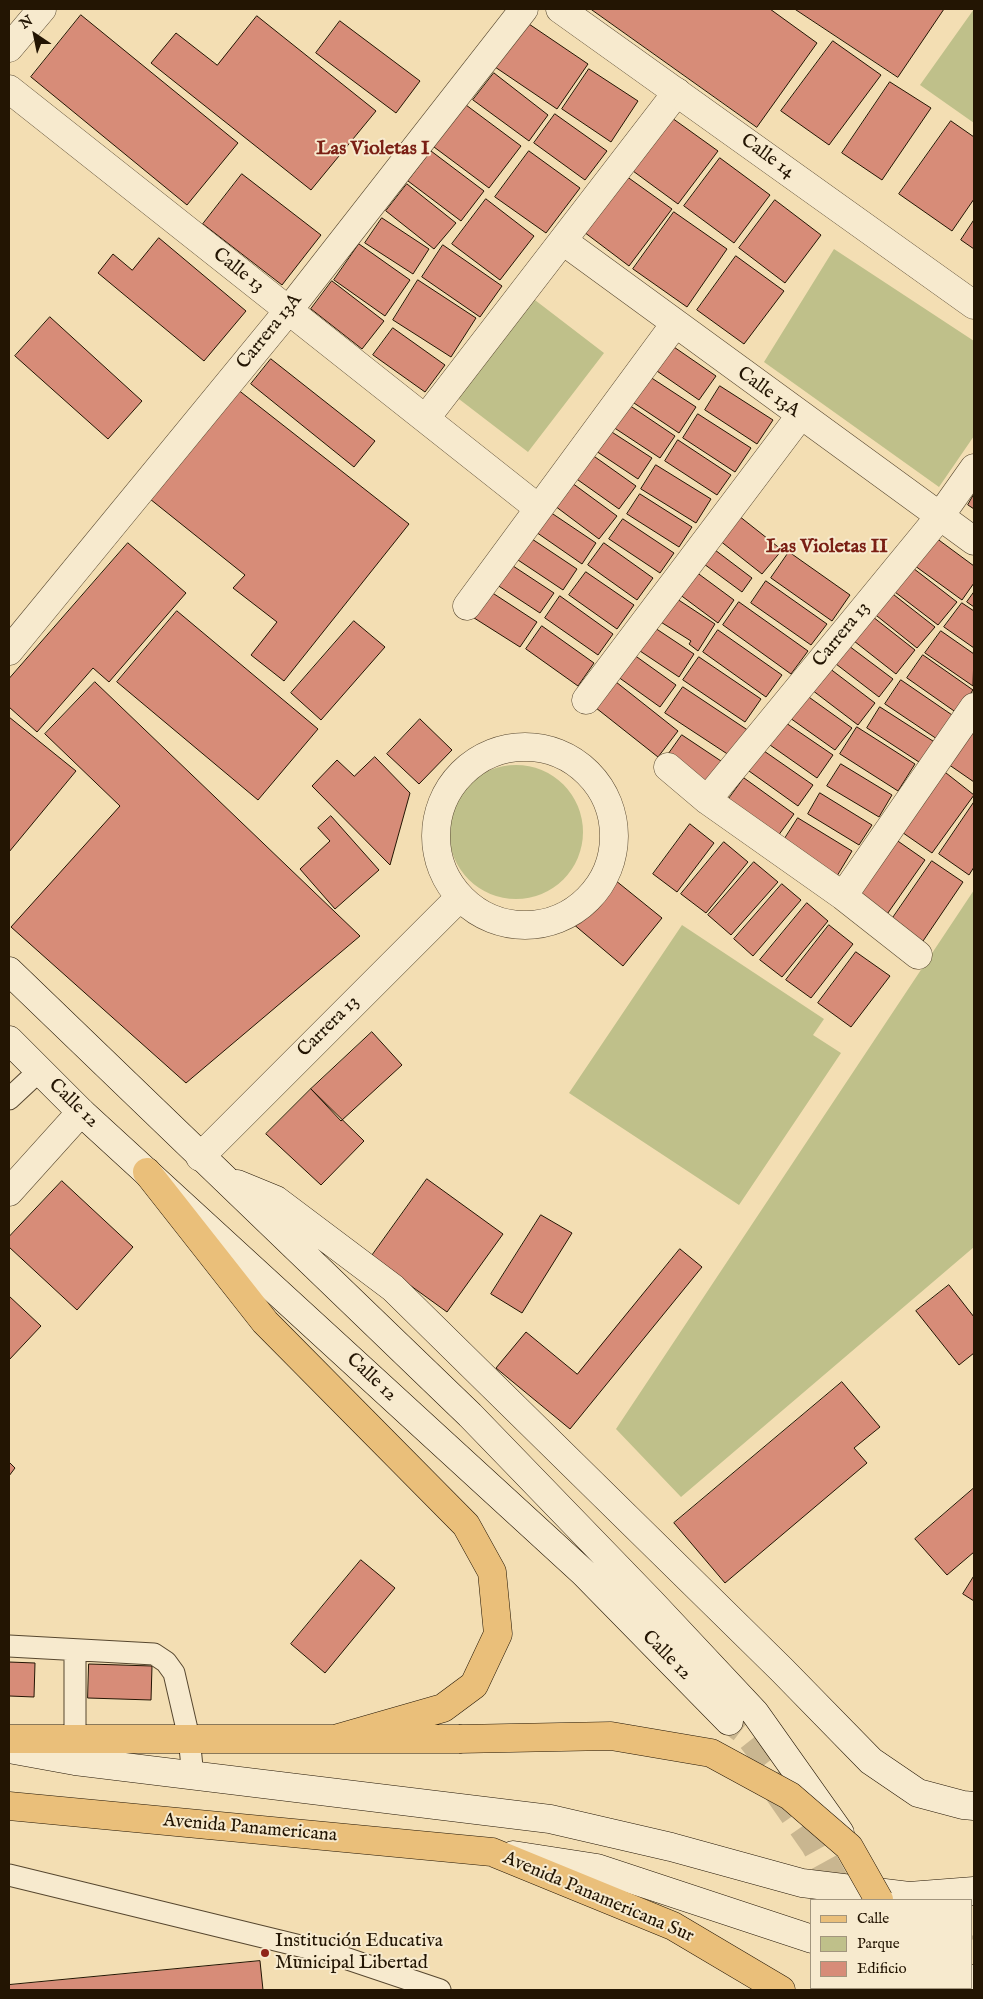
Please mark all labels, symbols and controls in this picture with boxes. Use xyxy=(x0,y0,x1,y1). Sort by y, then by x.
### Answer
north arrow xyxy=(10,10,60,60)
text: N xyxy=(17,12,37,33)
street label: Calle 14 xyxy=(735,130,799,184)
district label: Las Violetas I xyxy=(316,138,430,162)
street label: Calle 13 xyxy=(208,244,268,298)
street label: Carrera 13A xyxy=(233,290,307,374)
street label: Calle 13A xyxy=(732,363,804,423)
district label: Las Violetas II xyxy=(766,536,888,560)
street label: Carrera 13 xyxy=(809,598,875,672)
street label: Carrera 13 xyxy=(293,991,365,1063)
street label: Calle 12 xyxy=(43,1075,103,1133)
street label: Calle 12 xyxy=(341,1349,401,1407)
street label: Calle 12 xyxy=(636,1626,696,1686)
street label: Avenida Panamericana xyxy=(162,1810,338,1848)
street label: Avenida Panamericana Sur xyxy=(499,1847,697,1949)
legend xyxy=(810,1899,973,1989)
text: Calle xyxy=(857,1909,889,1928)
place label: Institución Educativa Municipal Libertad xyxy=(275,1931,443,1975)
text: Parque xyxy=(857,1934,900,1953)
marker: Institución Educativa Municipal Libertad xyxy=(259,1947,271,1959)
text: Edificio xyxy=(857,1959,907,1978)

